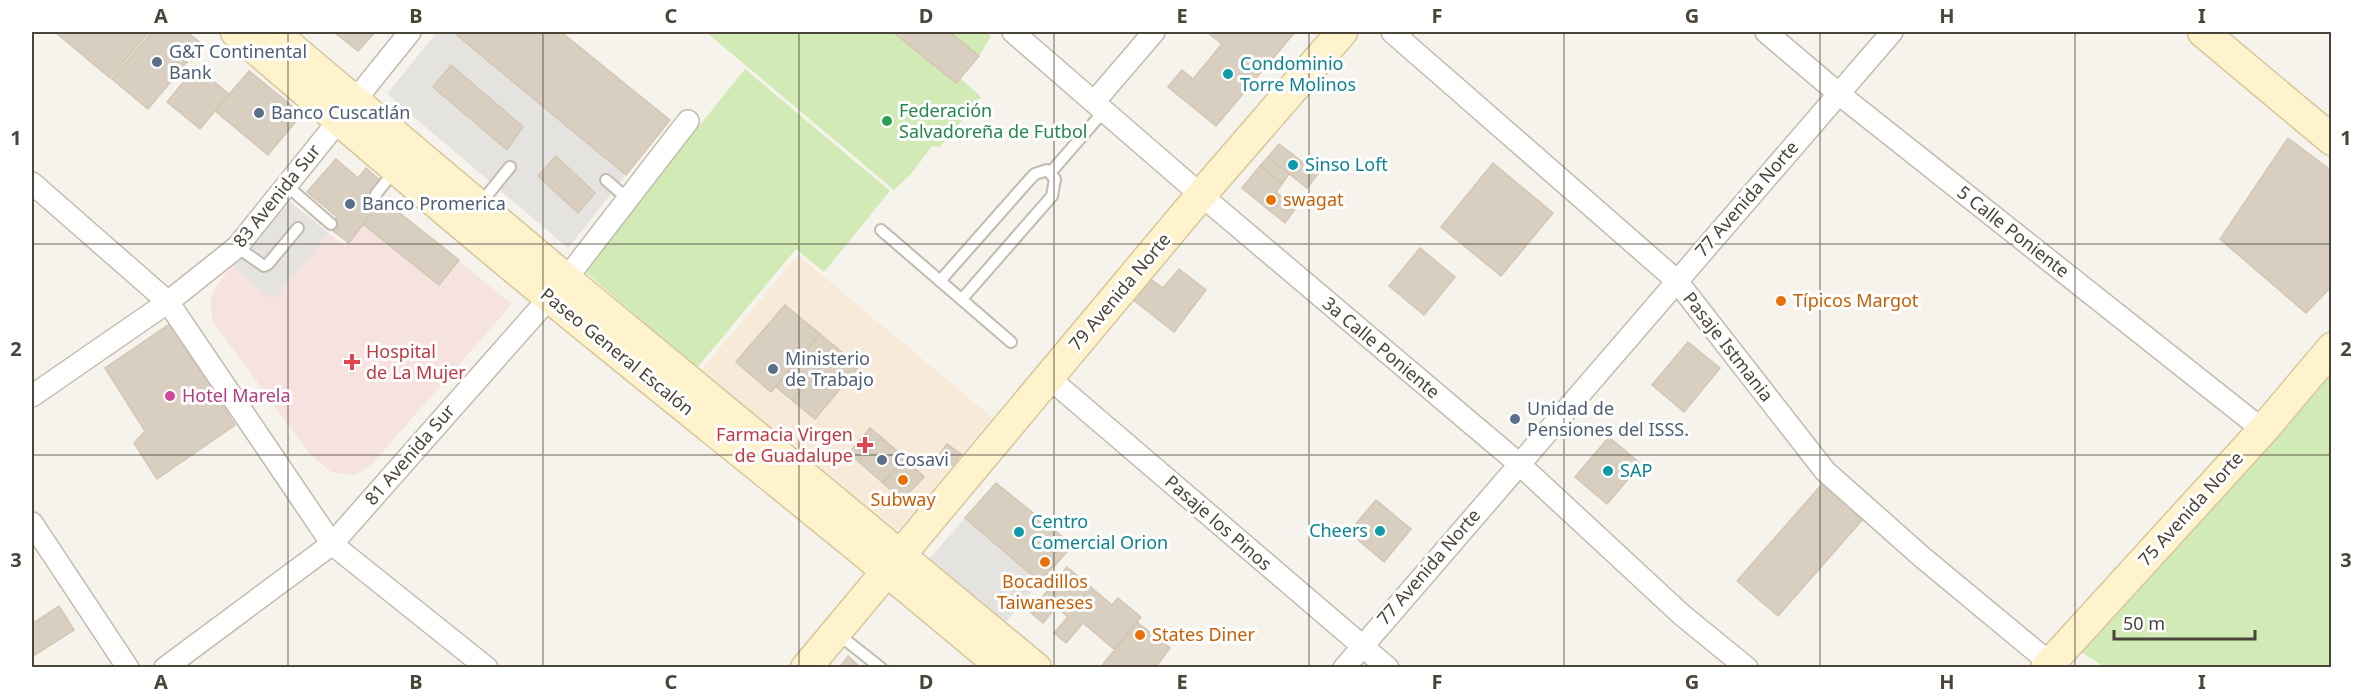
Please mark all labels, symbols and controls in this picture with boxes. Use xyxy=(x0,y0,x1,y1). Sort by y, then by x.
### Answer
text: A xyxy=(154,2,168,29)
text: B xyxy=(409,2,423,29)
text: C xyxy=(665,2,678,29)
text: D xyxy=(919,2,933,29)
text: E xyxy=(1176,2,1188,29)
text: F xyxy=(1432,2,1442,29)
text: G xyxy=(1685,2,1699,29)
text: H xyxy=(1939,2,1955,29)
text: I xyxy=(2198,2,2206,29)
place label: G&T Continental Bank xyxy=(169,39,307,84)
place label: Condominio Torre Molinos xyxy=(1240,51,1356,96)
marker: G&T Continental Bank xyxy=(150,55,164,69)
marker: Condominio Torre Molinos xyxy=(1221,67,1235,81)
place label: Federación Salvadoreña de Futbol xyxy=(899,98,1087,143)
place label: Banco Cuscatlán xyxy=(271,100,410,124)
marker: Banco Cuscatlán xyxy=(252,106,266,120)
marker: Federación Salvadoreña de Futbol xyxy=(880,114,894,128)
text: 1 xyxy=(10,124,22,151)
text: 1 xyxy=(2340,124,2352,151)
street label: 77 Avenida Norte xyxy=(1689,135,1803,261)
street label: 83 Avenida Sur xyxy=(227,138,326,252)
place label: Sinso Loft xyxy=(1305,152,1388,176)
marker: Sinso Loft xyxy=(1286,158,1300,172)
street label: 5 Calle Poniente xyxy=(1953,180,2075,283)
place label: swagat xyxy=(1283,187,1344,211)
place label: Banco Promerica xyxy=(362,191,506,215)
marker: swagat xyxy=(1264,193,1278,207)
marker: Banco Promerica xyxy=(343,197,357,211)
street label: 79 Avenida Norte xyxy=(1063,228,1175,355)
street label: Paseo General Escalón xyxy=(536,282,699,420)
street label: Pasaje Istmania xyxy=(1678,287,1779,406)
place label: Típicos Margot xyxy=(1793,288,1919,312)
street label: 3a Calle Poniente xyxy=(1318,291,1445,403)
marker: Típicos Margot xyxy=(1774,294,1788,308)
text: 2 xyxy=(10,335,22,362)
text: 2 xyxy=(2340,335,2352,362)
place label: Hospital de La Mujer xyxy=(366,339,466,384)
place label: Ministerio de Trabajo xyxy=(785,346,874,391)
marker: Hospital de La Mujer xyxy=(343,353,361,371)
marker: Ministerio de Trabajo xyxy=(766,362,780,376)
place label: Hotel Marela xyxy=(182,383,291,407)
marker: Hotel Marela xyxy=(163,389,177,403)
place label: Unidad de Pensiones del ISSS. xyxy=(1527,396,1689,441)
street label: 81 Avenida Sur xyxy=(359,398,460,510)
marker: Unidad de Pensiones del ISSS. xyxy=(1508,412,1522,426)
place label: Farmacia Virgen de Guadalupe xyxy=(716,422,853,467)
marker: Farmacia Virgen de Guadalupe xyxy=(858,438,872,452)
street label: 75 Avenida Norte xyxy=(2132,446,2248,571)
place label: Cosavi xyxy=(894,447,949,471)
marker: Cosavi xyxy=(875,453,889,467)
place label: SAP xyxy=(1620,458,1652,482)
marker: SAP xyxy=(1601,464,1615,478)
street label: Pasaje los Pinos xyxy=(1160,469,1277,575)
marker: Subway xyxy=(896,473,910,487)
place label: Subway xyxy=(870,487,936,511)
street label: 77 Avenida Norte xyxy=(1371,503,1485,629)
place label: Centro Comercial Orion xyxy=(1031,509,1168,554)
place label: Cheers xyxy=(1309,518,1368,542)
marker: Cheers xyxy=(1373,524,1387,538)
marker: Centro Comercial Orion xyxy=(1012,525,1026,539)
text: 3 xyxy=(10,546,22,573)
text: 3 xyxy=(2340,546,2352,573)
marker: Bocadillos Taiwaneses xyxy=(1038,555,1052,569)
place label: Bocadillos Taiwaneses xyxy=(997,569,1093,614)
scale bar xyxy=(2114,603,2255,641)
text: 50 m xyxy=(2123,611,2165,635)
place label: States Diner xyxy=(1152,622,1255,646)
marker: States Diner xyxy=(1133,628,1147,642)
text: A xyxy=(154,668,168,695)
text: B xyxy=(409,668,423,695)
text: C xyxy=(665,668,678,695)
text: D xyxy=(919,668,933,695)
text: E xyxy=(1176,668,1188,695)
text: F xyxy=(1432,668,1442,695)
text: G xyxy=(1685,668,1699,695)
text: H xyxy=(1939,668,1955,695)
text: I xyxy=(2198,668,2206,695)

